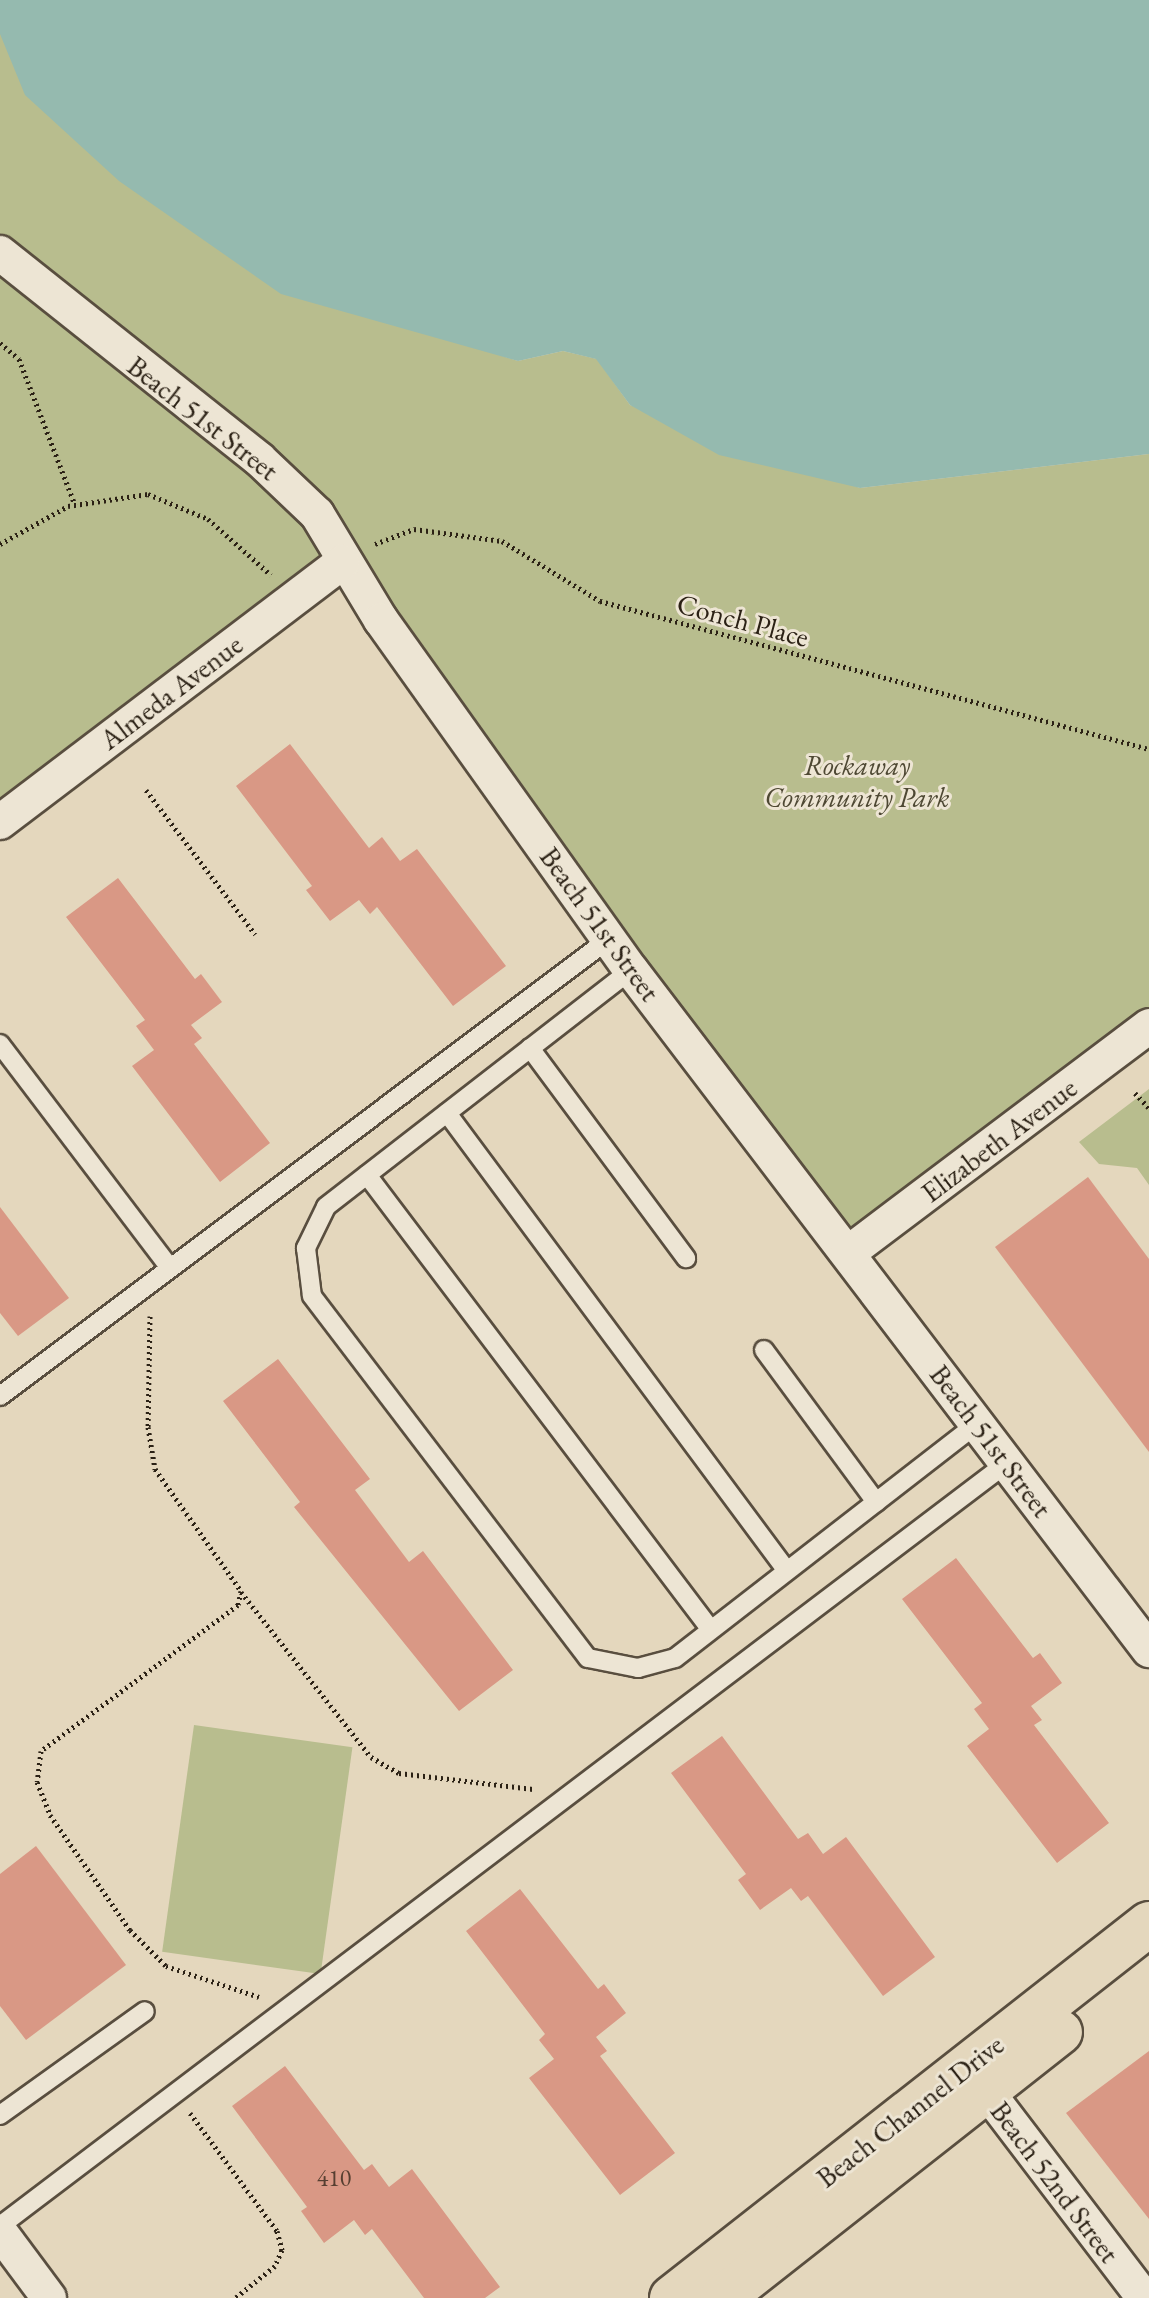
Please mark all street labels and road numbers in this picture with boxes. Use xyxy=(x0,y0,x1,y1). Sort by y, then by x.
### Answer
street label: Beach 51st Street xyxy=(121,349,285,487)
street label: Conch Place xyxy=(673,586,813,654)
street label: Almeda Avenue xyxy=(93,627,249,757)
street label: Beach 51st Street xyxy=(533,841,667,1007)
street label: Elizabeth Avenue xyxy=(915,1071,1083,1209)
street label: Beach 51st Street xyxy=(923,1358,1059,1524)
street label: Beach Channel Drive xyxy=(810,2028,1010,2194)
street label: Beach 52nd Street xyxy=(984,2095,1126,2269)

